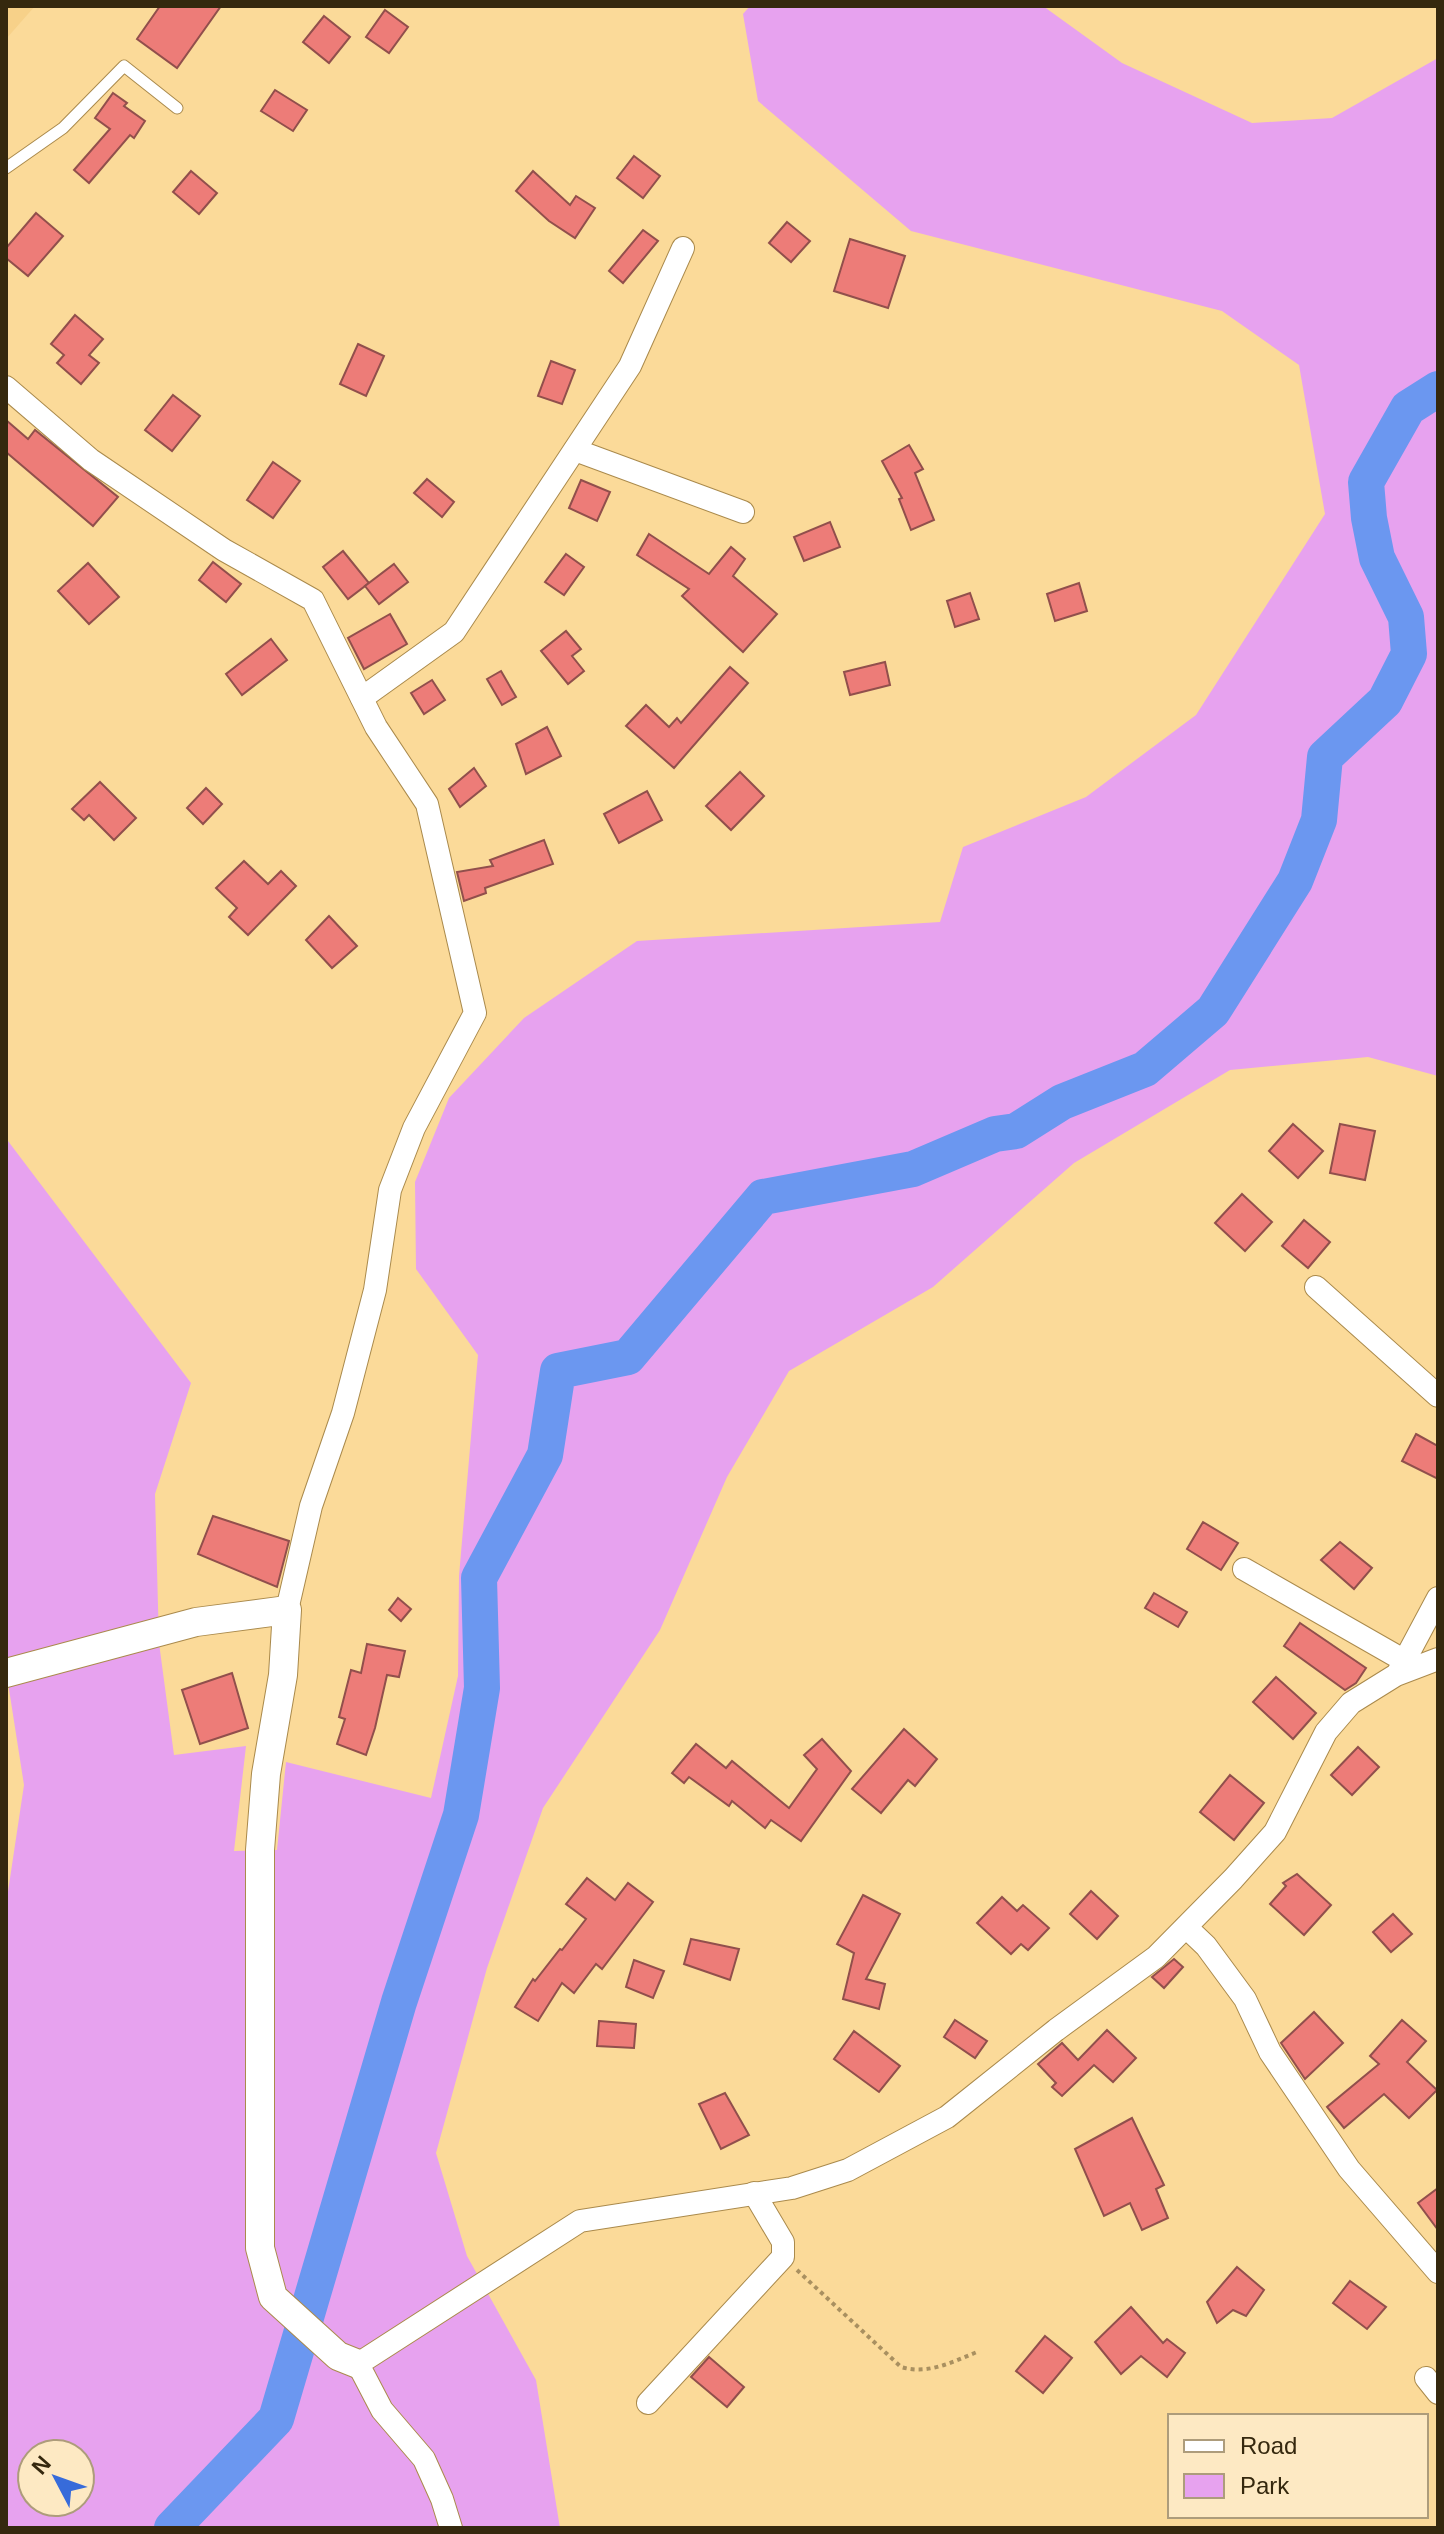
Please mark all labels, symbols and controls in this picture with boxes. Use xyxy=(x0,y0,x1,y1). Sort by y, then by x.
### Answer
legend xyxy=(1168,2414,1428,2518)
text: Road xyxy=(1240,2432,1297,2459)
north arrow xyxy=(16,2438,96,2518)
text: N xyxy=(27,2451,56,2479)
text: Park xyxy=(1240,2472,1290,2499)

